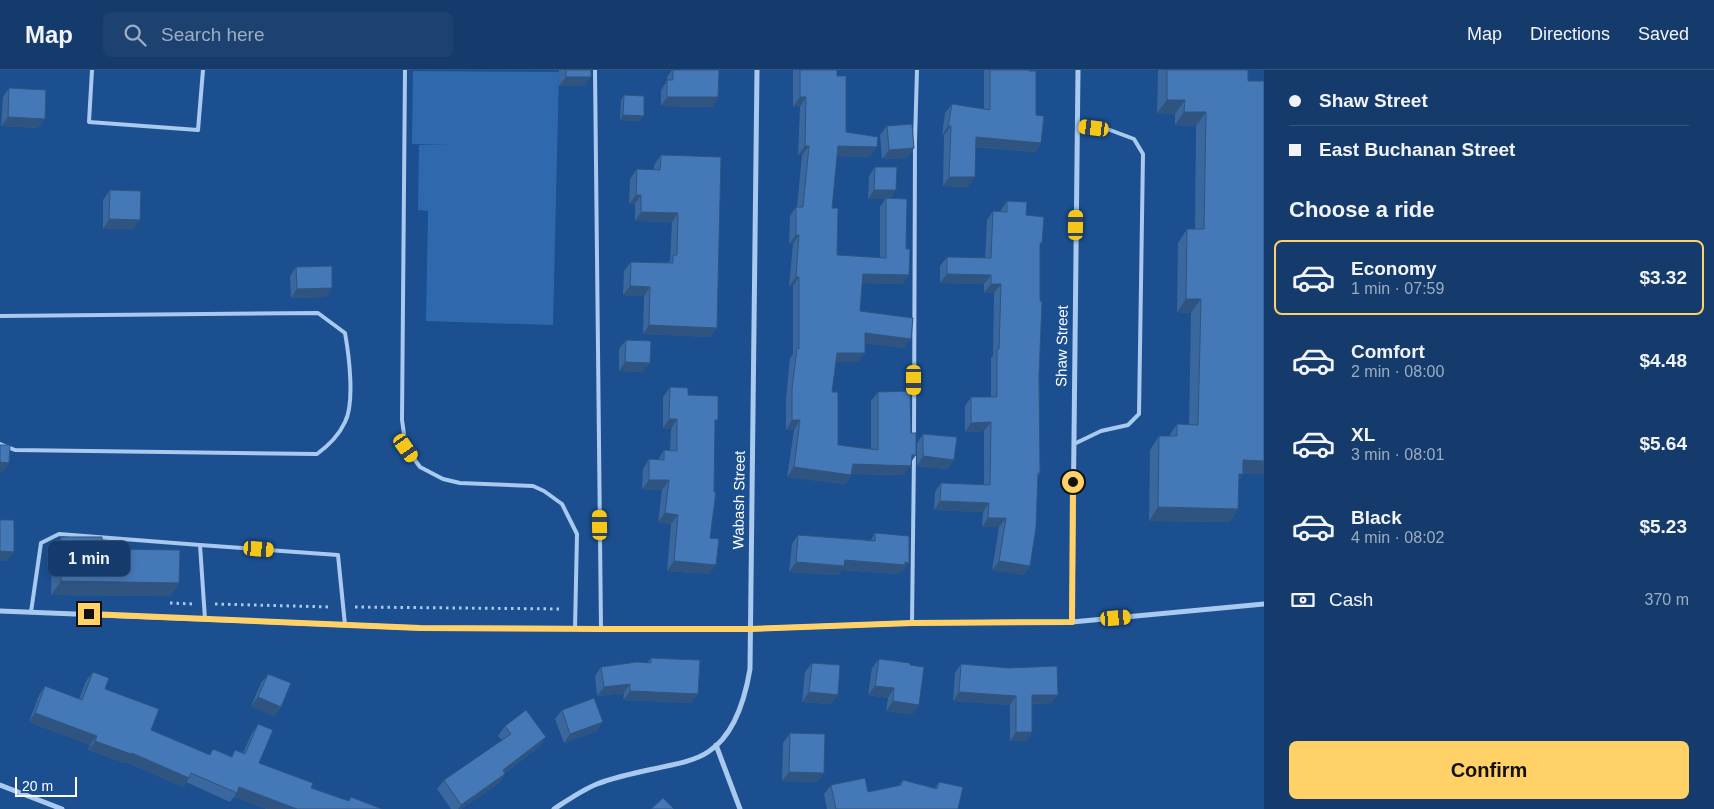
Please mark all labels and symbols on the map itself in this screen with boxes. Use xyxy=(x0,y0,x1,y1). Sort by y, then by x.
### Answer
car xyxy=(1078,119,1109,137)
car xyxy=(1068,210,1083,240)
street label: Shaw Street xyxy=(1052,304,1071,387)
car xyxy=(906,365,921,395)
car xyxy=(391,431,420,465)
street label: Wabash Street xyxy=(729,450,748,549)
route start xyxy=(1062,471,1084,493)
car xyxy=(592,510,607,540)
car xyxy=(243,540,274,558)
callout: 1 min xyxy=(48,542,130,576)
route end xyxy=(78,603,100,625)
car xyxy=(1100,609,1131,627)
scale bar xyxy=(15,774,78,797)

